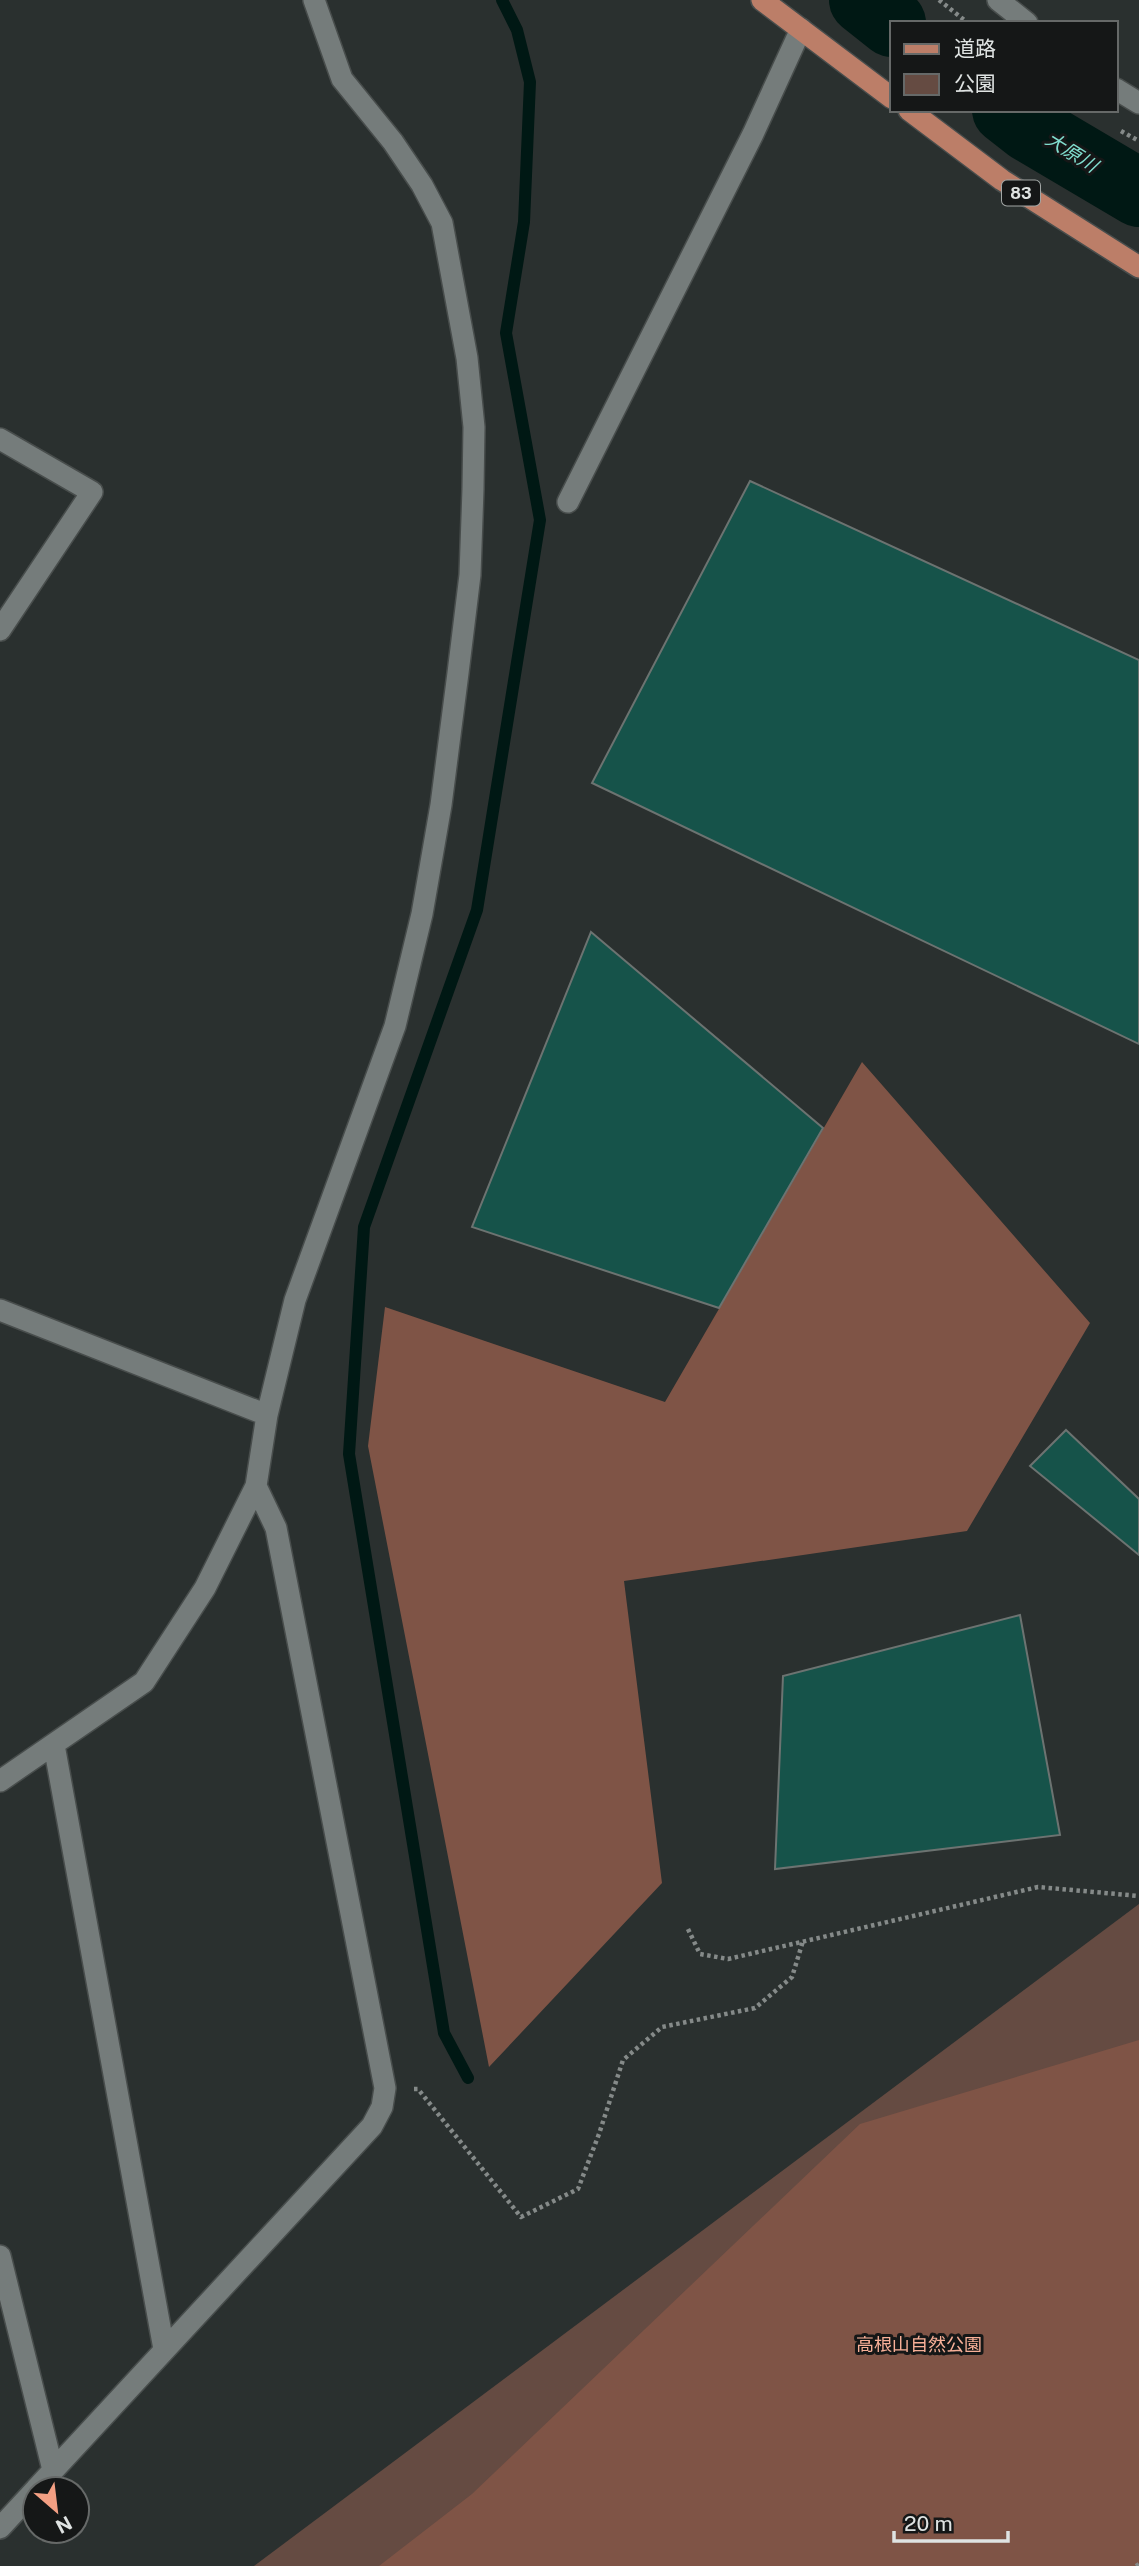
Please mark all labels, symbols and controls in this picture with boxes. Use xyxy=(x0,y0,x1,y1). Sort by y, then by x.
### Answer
legend xyxy=(890,21,1118,112)
text: 道路 xyxy=(954,36,996,61)
text: 公園 xyxy=(954,71,996,96)
water label: 大原川 xyxy=(1042,128,1104,177)
road number: 83 xyxy=(1002,181,1040,206)
park label: 高根山自然公園 xyxy=(856,2334,982,2355)
north arrow xyxy=(21,2475,91,2545)
scale bar xyxy=(894,2500,1008,2544)
text: 20 m xyxy=(904,2511,953,2536)
text: N xyxy=(52,2512,76,2538)

